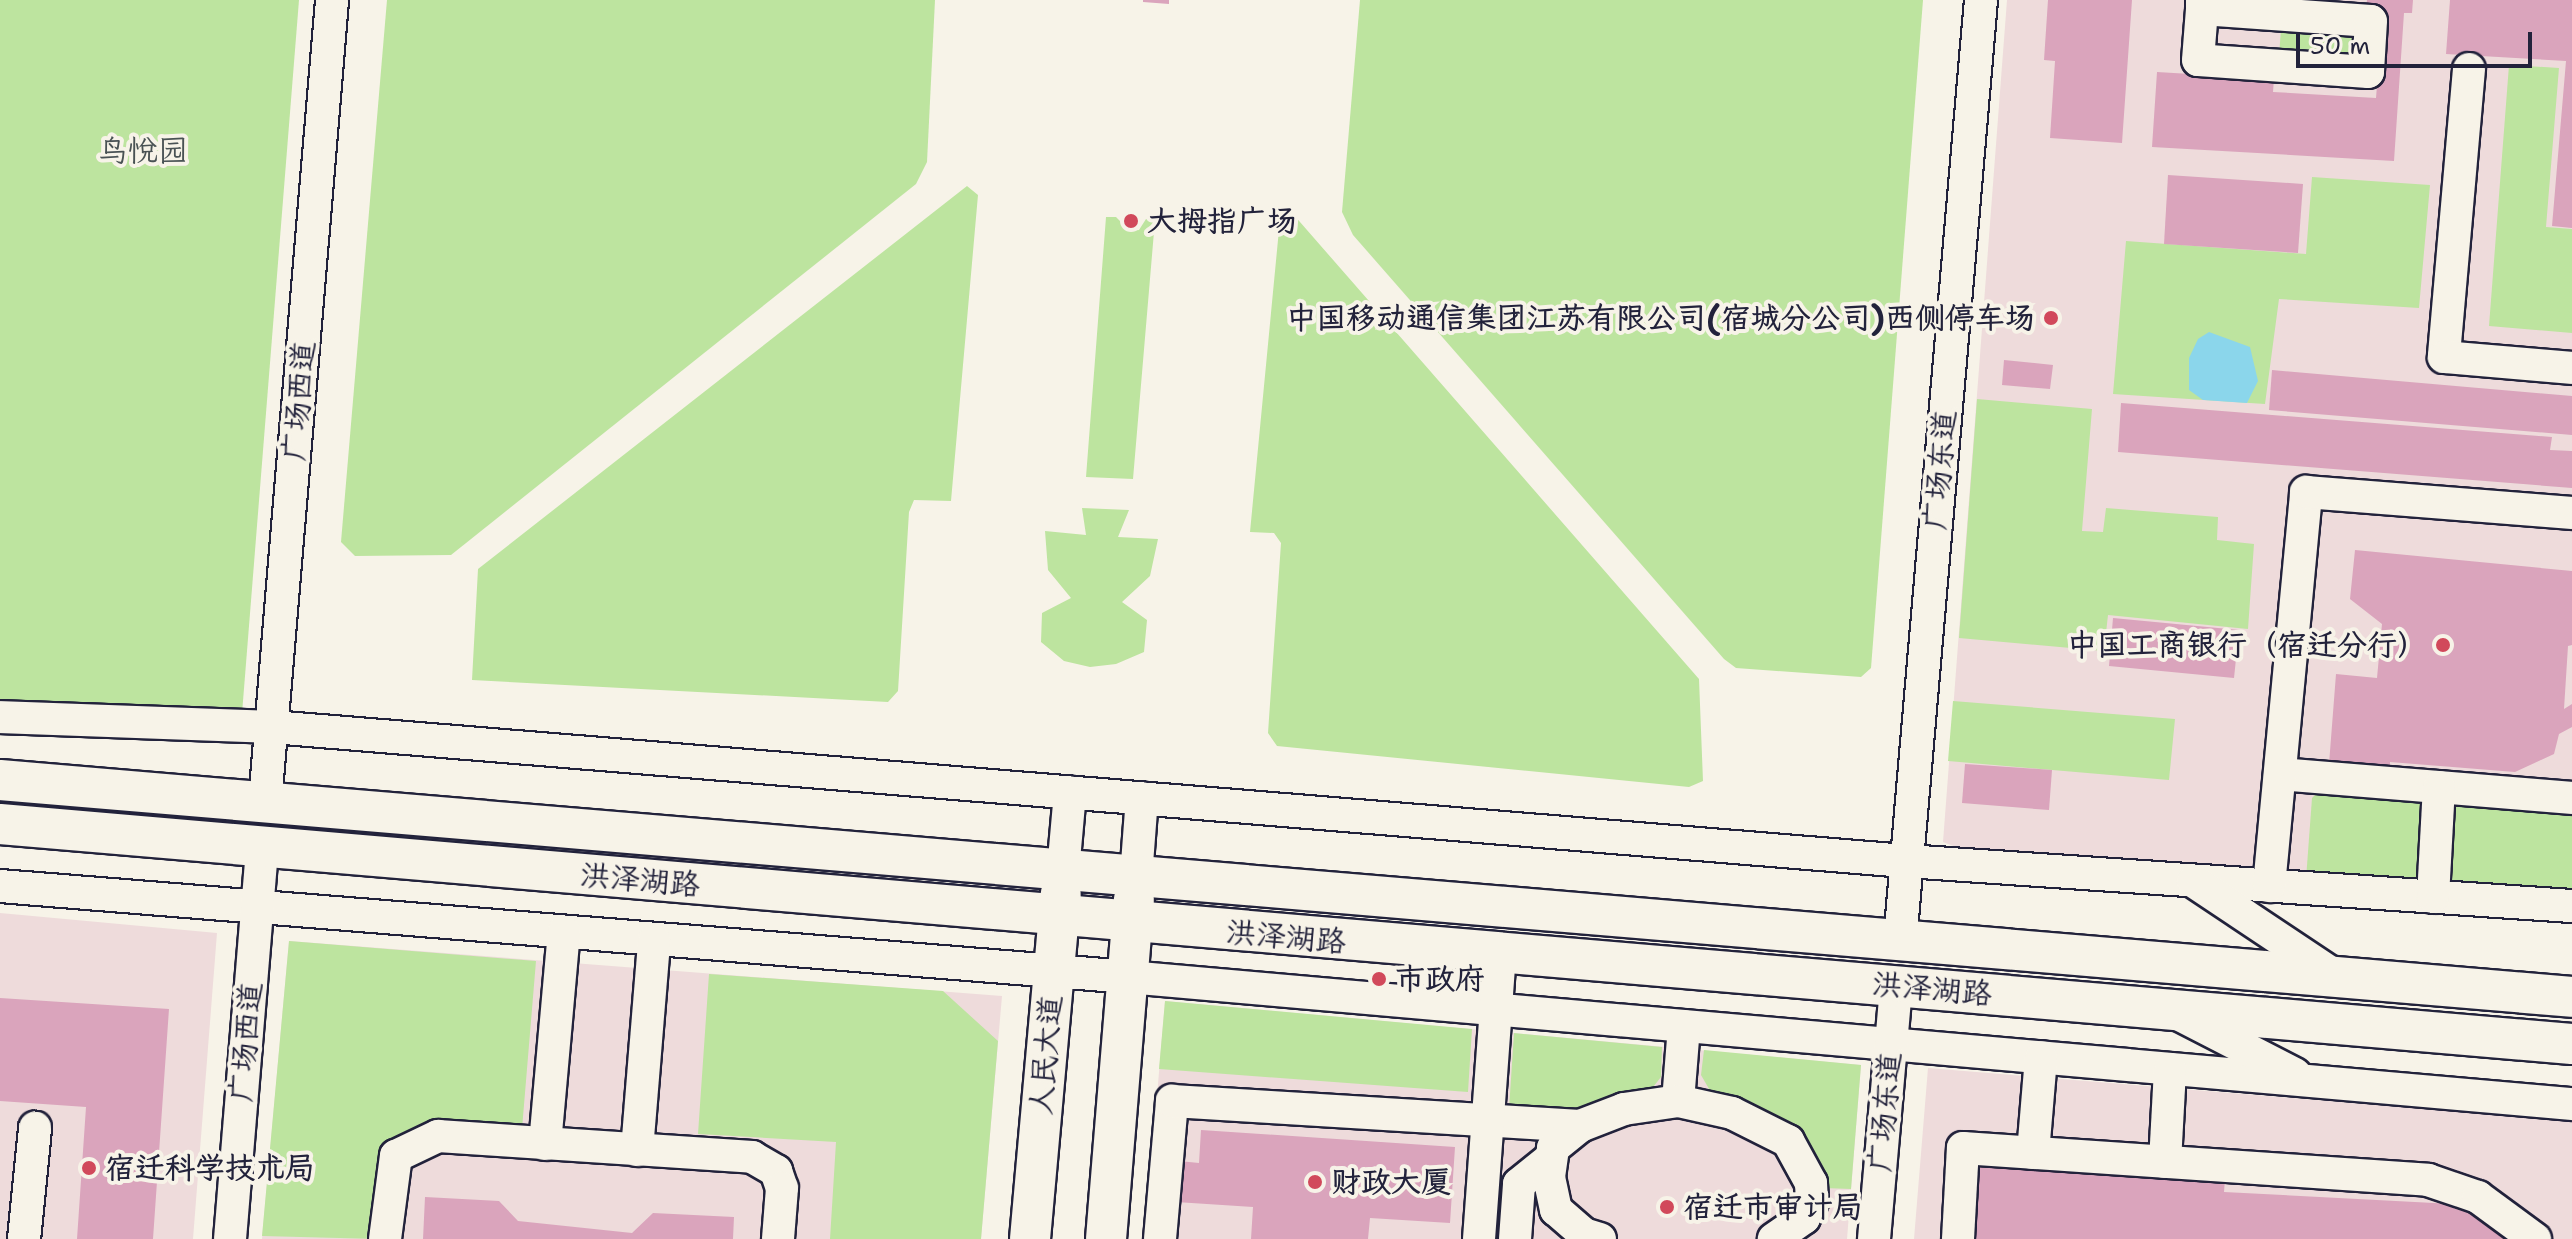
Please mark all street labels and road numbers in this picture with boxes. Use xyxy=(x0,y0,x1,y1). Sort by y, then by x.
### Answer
street label: 广场西道 xyxy=(276,340,322,462)
street label: 广场东道 xyxy=(1917,409,1963,531)
street label: 洪泽湖路 xyxy=(579,857,701,903)
street label: 洪泽湖路 xyxy=(1225,914,1347,960)
street label: 洪泽湖路 xyxy=(1871,966,1993,1012)
street label: 广场西道 xyxy=(223,981,269,1103)
street label: 人民大道 xyxy=(1023,994,1069,1116)
street label: 广场东道 xyxy=(1862,1051,1908,1173)

